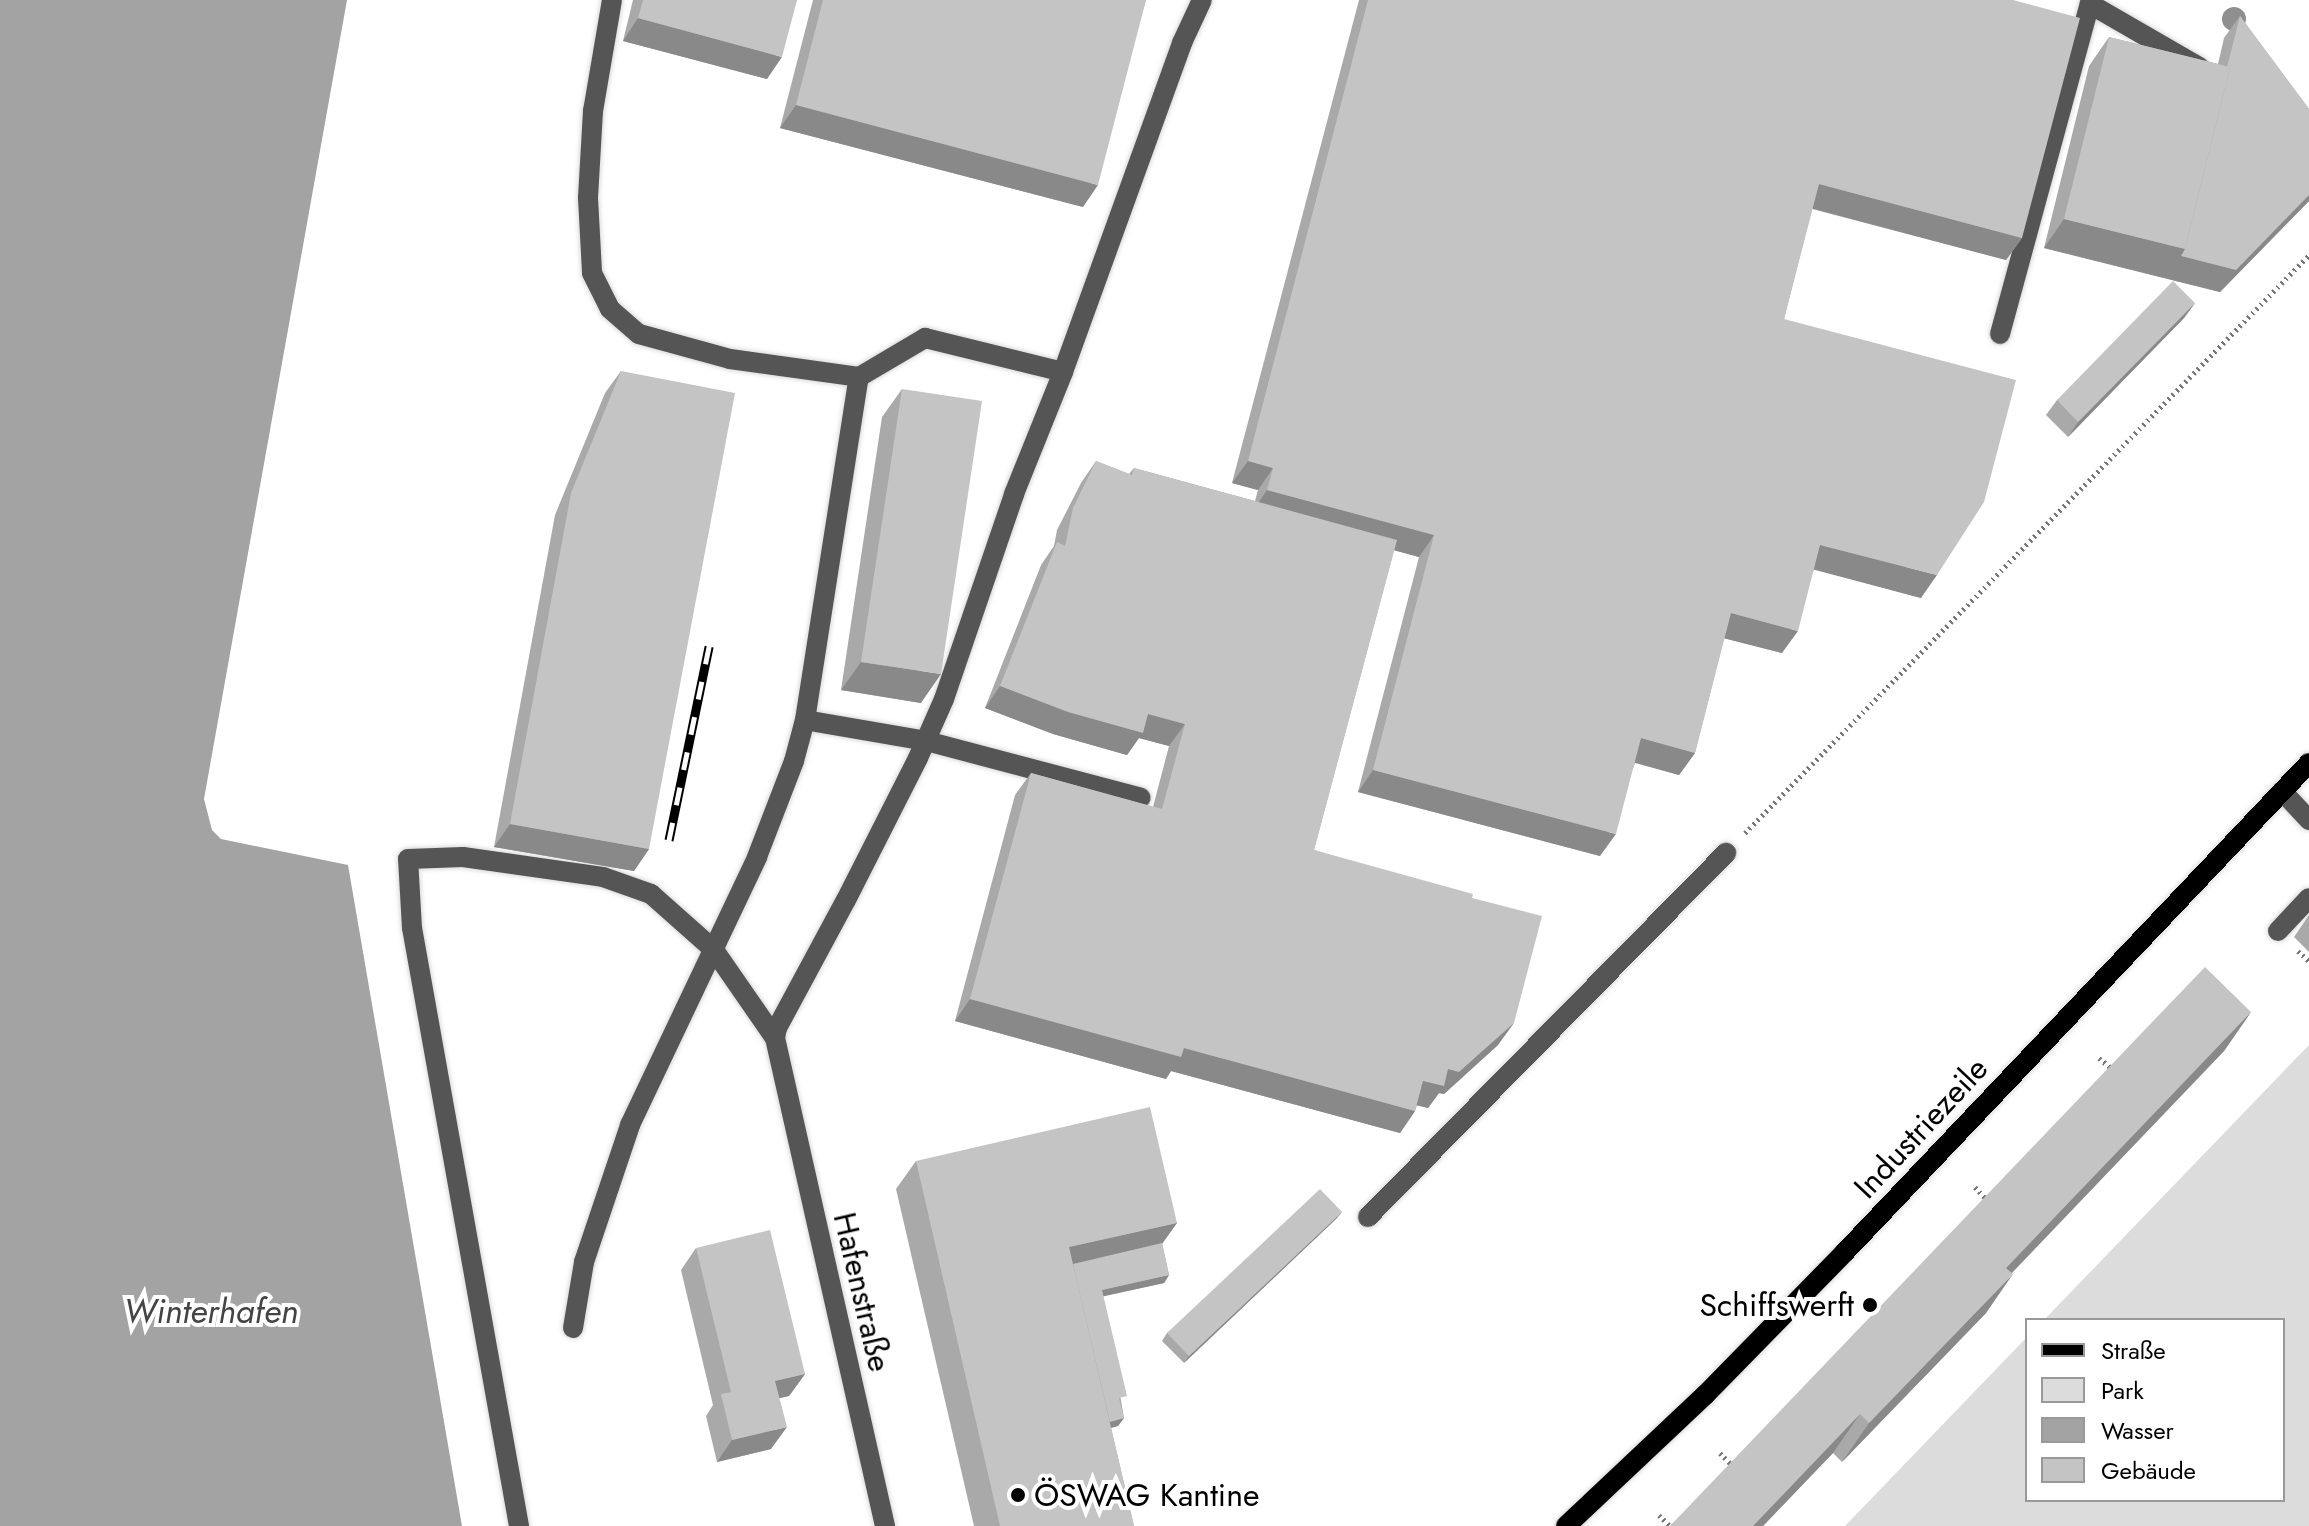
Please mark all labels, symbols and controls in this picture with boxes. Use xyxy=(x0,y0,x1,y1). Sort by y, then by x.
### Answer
street label: Industriezeile xyxy=(1846,1050,1996,1206)
street label: Hafenstraße xyxy=(825,1209,899,1375)
place label: Schiffswerft xyxy=(1699,1286,1854,1324)
water label: Winterhafen xyxy=(124,1292,298,1332)
marker: Schiffswerft xyxy=(1861,1296,1879,1314)
legend xyxy=(2025,1318,2285,1502)
text: Straße xyxy=(2101,1333,2166,1368)
text: Park xyxy=(2101,1373,2144,1408)
text: Wasser xyxy=(2101,1413,2174,1448)
text: Gebäude xyxy=(2101,1453,2196,1488)
place label: ÖSWAG Kantine xyxy=(1034,1476,1259,1514)
marker: ÖSWAG Kantine xyxy=(1009,1486,1027,1504)

